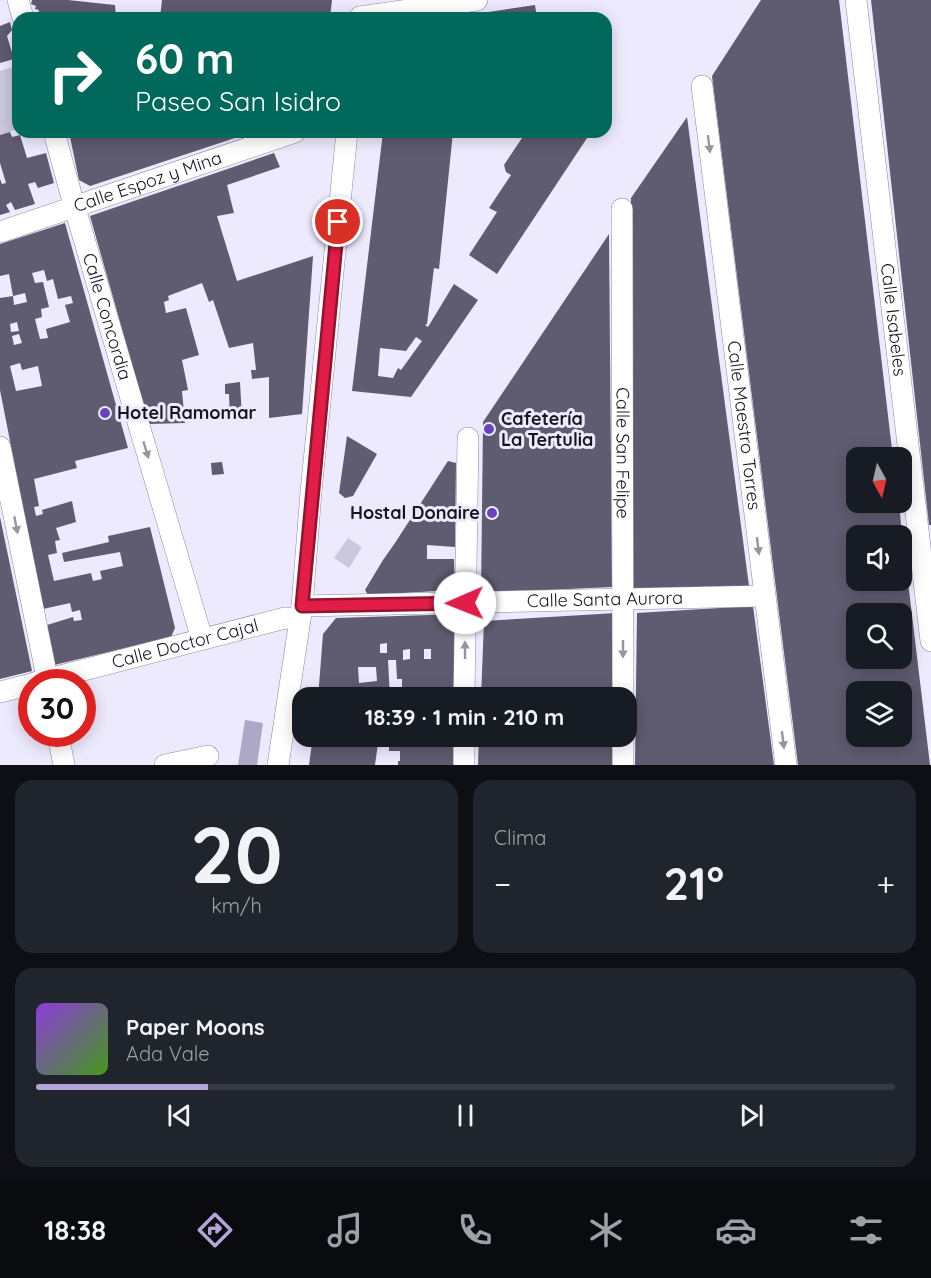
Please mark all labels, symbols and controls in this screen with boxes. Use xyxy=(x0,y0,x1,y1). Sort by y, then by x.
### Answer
text: 60 m xyxy=(135,32,235,85)
icon: right xyxy=(36,36,114,114)
text: Paseo San Isidro xyxy=(135,84,341,118)
one-way arrow xyxy=(704,135,714,154)
street label: Calle Espoz y Mina xyxy=(70,146,225,217)
pin xyxy=(312,196,363,247)
icon: arrive xyxy=(321,205,354,238)
street label: Calle Concordia xyxy=(78,250,137,383)
street label: Calle Isabeles xyxy=(876,262,912,378)
street label: Calle Maestro Torres xyxy=(723,339,766,511)
street label: Calle San Felipe xyxy=(611,387,635,519)
place label: Hotel Ramomar xyxy=(117,401,256,424)
marker: Hotel Ramomar xyxy=(98,406,112,420)
place label: Cafetería La Tertulia xyxy=(501,407,593,451)
marker: Cafetería La Tertulia xyxy=(482,422,496,436)
one-way arrow xyxy=(142,441,151,459)
north arrow xyxy=(846,447,912,513)
map controls xyxy=(846,447,912,747)
place label: Hostal Donaire xyxy=(350,501,480,524)
marker: Hostal Donaire xyxy=(485,506,499,520)
one-way arrow xyxy=(12,516,21,535)
button: sound xyxy=(846,525,912,591)
one-way arrow xyxy=(754,537,763,556)
position arrow xyxy=(433,571,497,635)
street label: Calle Santa Aurora xyxy=(527,586,683,612)
button: search xyxy=(846,603,912,669)
street label: Calle Doctor Cajal xyxy=(109,613,261,673)
one-way arrow xyxy=(618,639,628,658)
one-way arrow xyxy=(460,641,470,660)
speed limit sign: 30 xyxy=(18,669,96,747)
button: layers xyxy=(846,681,912,747)
text: 18:39 · 1 min · 210 m xyxy=(365,703,564,731)
one-way arrow xyxy=(778,730,788,749)
text: 20 xyxy=(190,805,283,903)
text: Clima xyxy=(494,825,546,850)
text: 21° xyxy=(663,855,724,911)
text: − xyxy=(494,863,511,904)
text: + xyxy=(876,863,895,904)
text: km/h xyxy=(211,893,262,918)
text: Paper Moons xyxy=(126,1013,265,1041)
text: Ada Vale xyxy=(126,1041,210,1066)
icon: previous xyxy=(163,1099,196,1132)
icon: pause xyxy=(449,1099,482,1132)
icon: next xyxy=(735,1099,768,1132)
icon: directions xyxy=(194,1209,236,1251)
icon: music xyxy=(324,1209,366,1251)
icon: phone xyxy=(454,1209,496,1251)
icon: climate xyxy=(585,1209,627,1251)
icon: car xyxy=(715,1209,757,1251)
icon: filters xyxy=(845,1209,887,1251)
text: 18:38 xyxy=(44,1213,106,1247)

